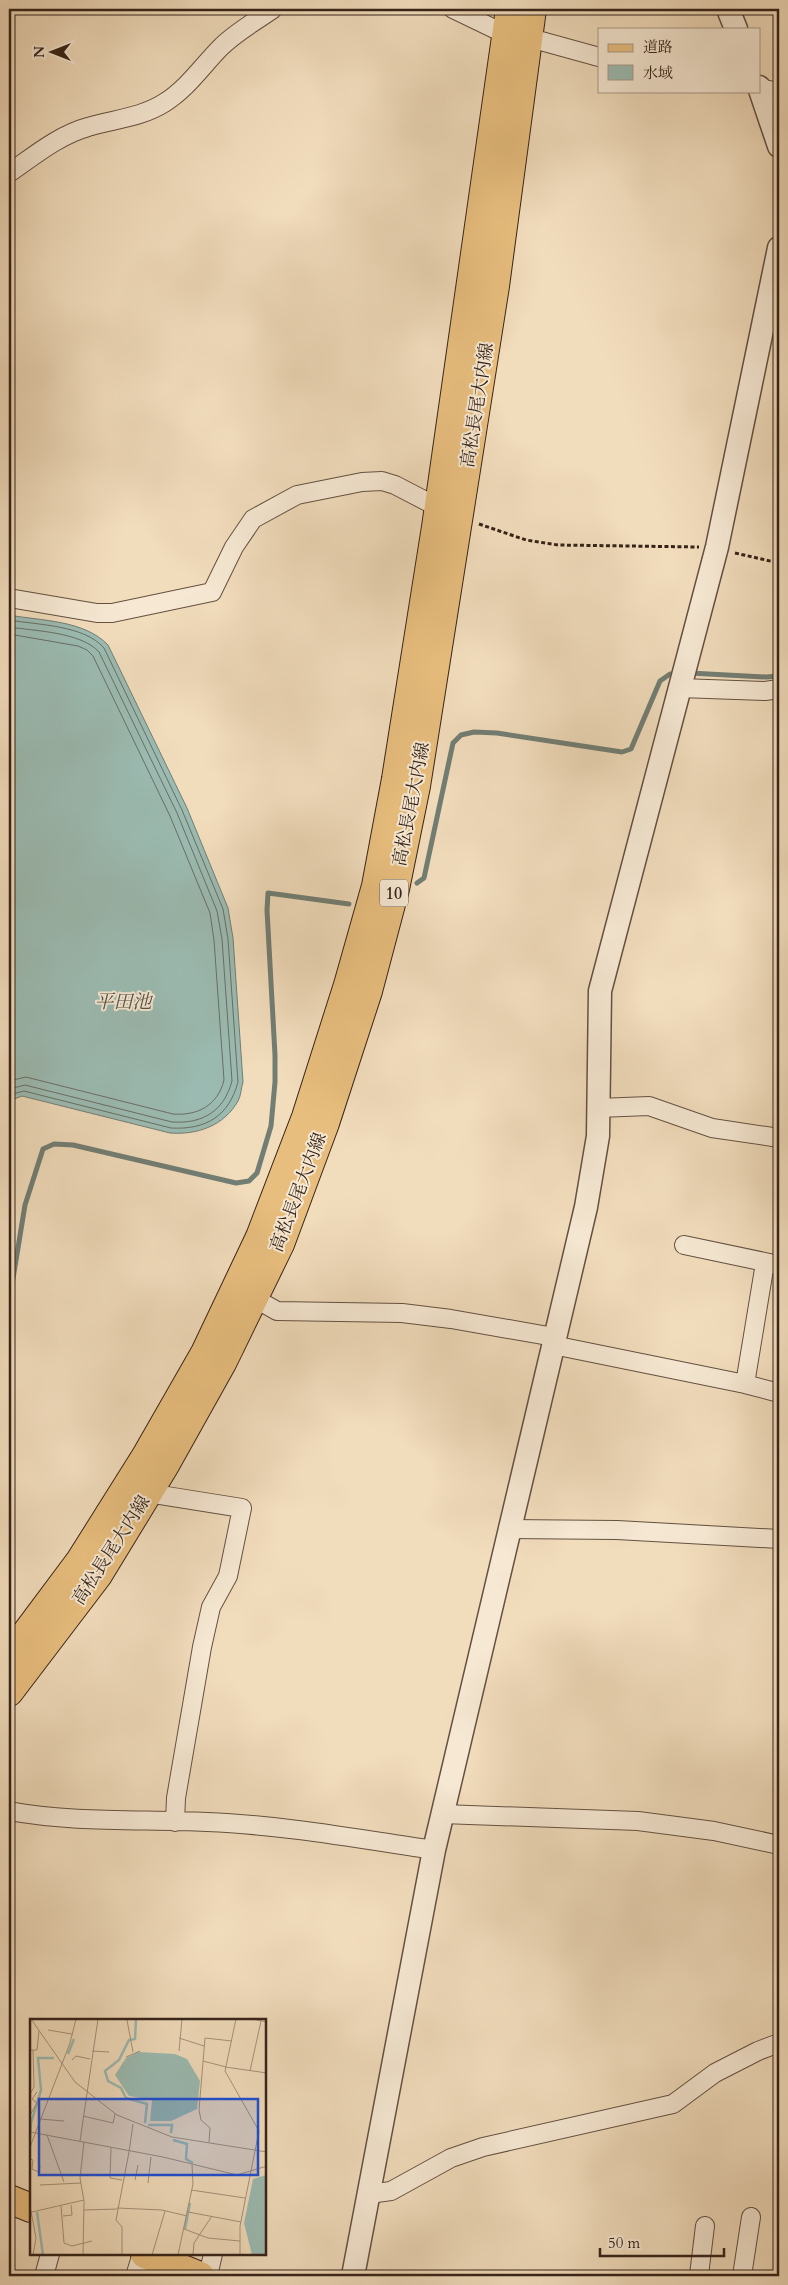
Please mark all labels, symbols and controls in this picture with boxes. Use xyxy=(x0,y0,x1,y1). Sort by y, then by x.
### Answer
north arrow xyxy=(28,28,78,78)
legend xyxy=(598,28,760,92)
text: 道路 xyxy=(643,37,673,57)
text: N xyxy=(30,46,49,58)
text: 水域 xyxy=(643,63,673,83)
street label: 高松長尾大内線 xyxy=(455,341,500,469)
street label: 高松長尾大内線 xyxy=(387,740,436,868)
road number: 10 xyxy=(380,880,408,906)
water label: 平田池 xyxy=(94,989,153,1015)
street label: 高松長尾大内線 xyxy=(264,1129,333,1255)
street label: 高松長尾大内線 xyxy=(67,1491,156,1610)
inset map xyxy=(30,2019,266,2255)
scale bar xyxy=(600,2225,724,2257)
text: 50 m xyxy=(608,2233,640,2253)

